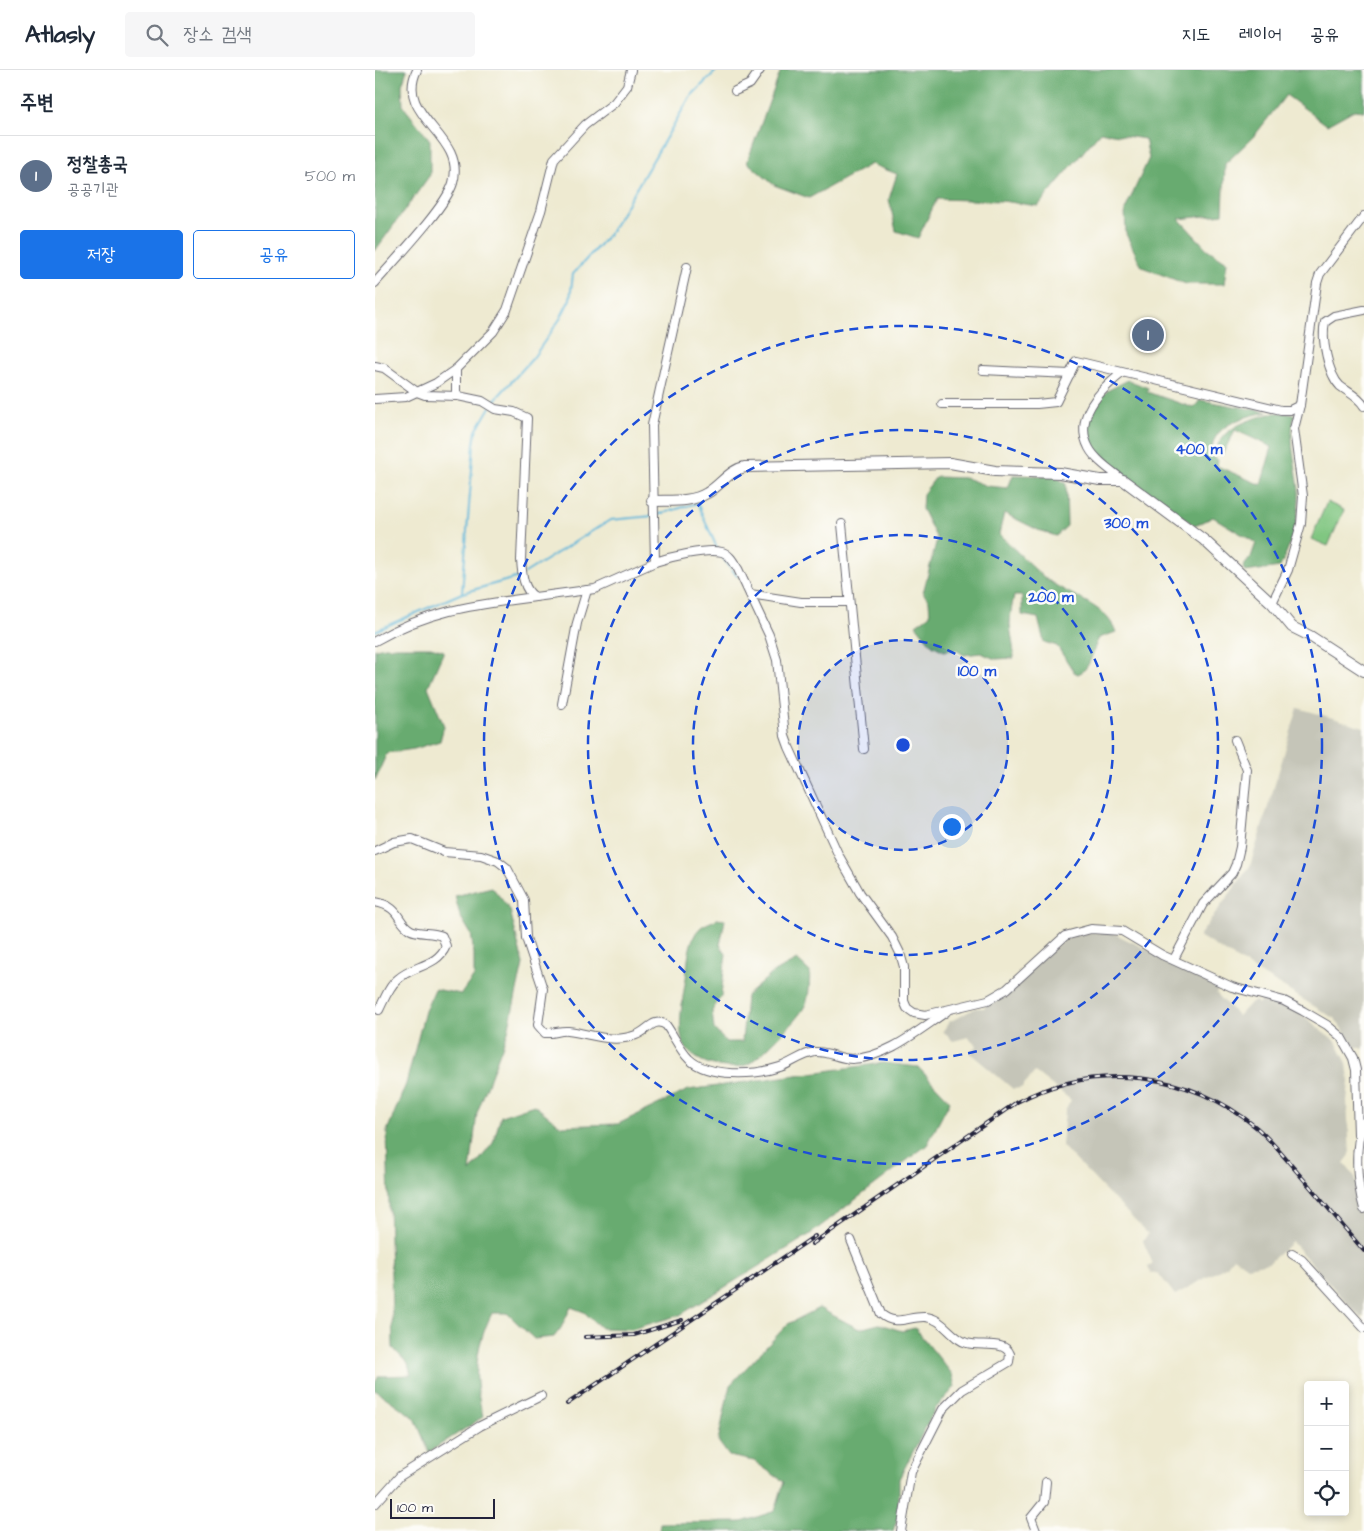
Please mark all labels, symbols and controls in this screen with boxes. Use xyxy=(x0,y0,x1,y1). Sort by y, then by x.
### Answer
search box xyxy=(125,12,475,57)
text: Atlasly xyxy=(25,18,95,52)
icon: search xyxy=(143,21,171,49)
text: 장소 검색 xyxy=(183,21,252,48)
text: 지도 xyxy=(1182,22,1211,47)
text: 레이어 xyxy=(1239,22,1282,47)
text: 공유 xyxy=(1310,22,1339,47)
text: 주변 xyxy=(20,88,54,117)
text: 정찰총국 xyxy=(67,151,128,178)
text: 1 xyxy=(35,165,37,187)
text: 500 m xyxy=(305,165,355,187)
text: 공공기관 xyxy=(67,178,119,200)
button: 저장 xyxy=(20,230,183,279)
button: 공유 xyxy=(193,230,355,279)
pin: 1 xyxy=(1132,316,1164,354)
text: 400 m xyxy=(1176,439,1223,460)
text: 300 m xyxy=(1103,513,1148,534)
text: 200 m xyxy=(1027,587,1074,608)
text: 100 m xyxy=(958,661,997,682)
centre of rings xyxy=(894,736,912,754)
your location xyxy=(939,814,965,840)
map controls xyxy=(1304,1381,1349,1516)
button: + xyxy=(1304,1381,1349,1426)
button: − xyxy=(1304,1426,1349,1471)
button: locate xyxy=(1304,1471,1349,1516)
scale bar xyxy=(390,1496,495,1519)
text: 100 m xyxy=(397,1498,433,1518)

